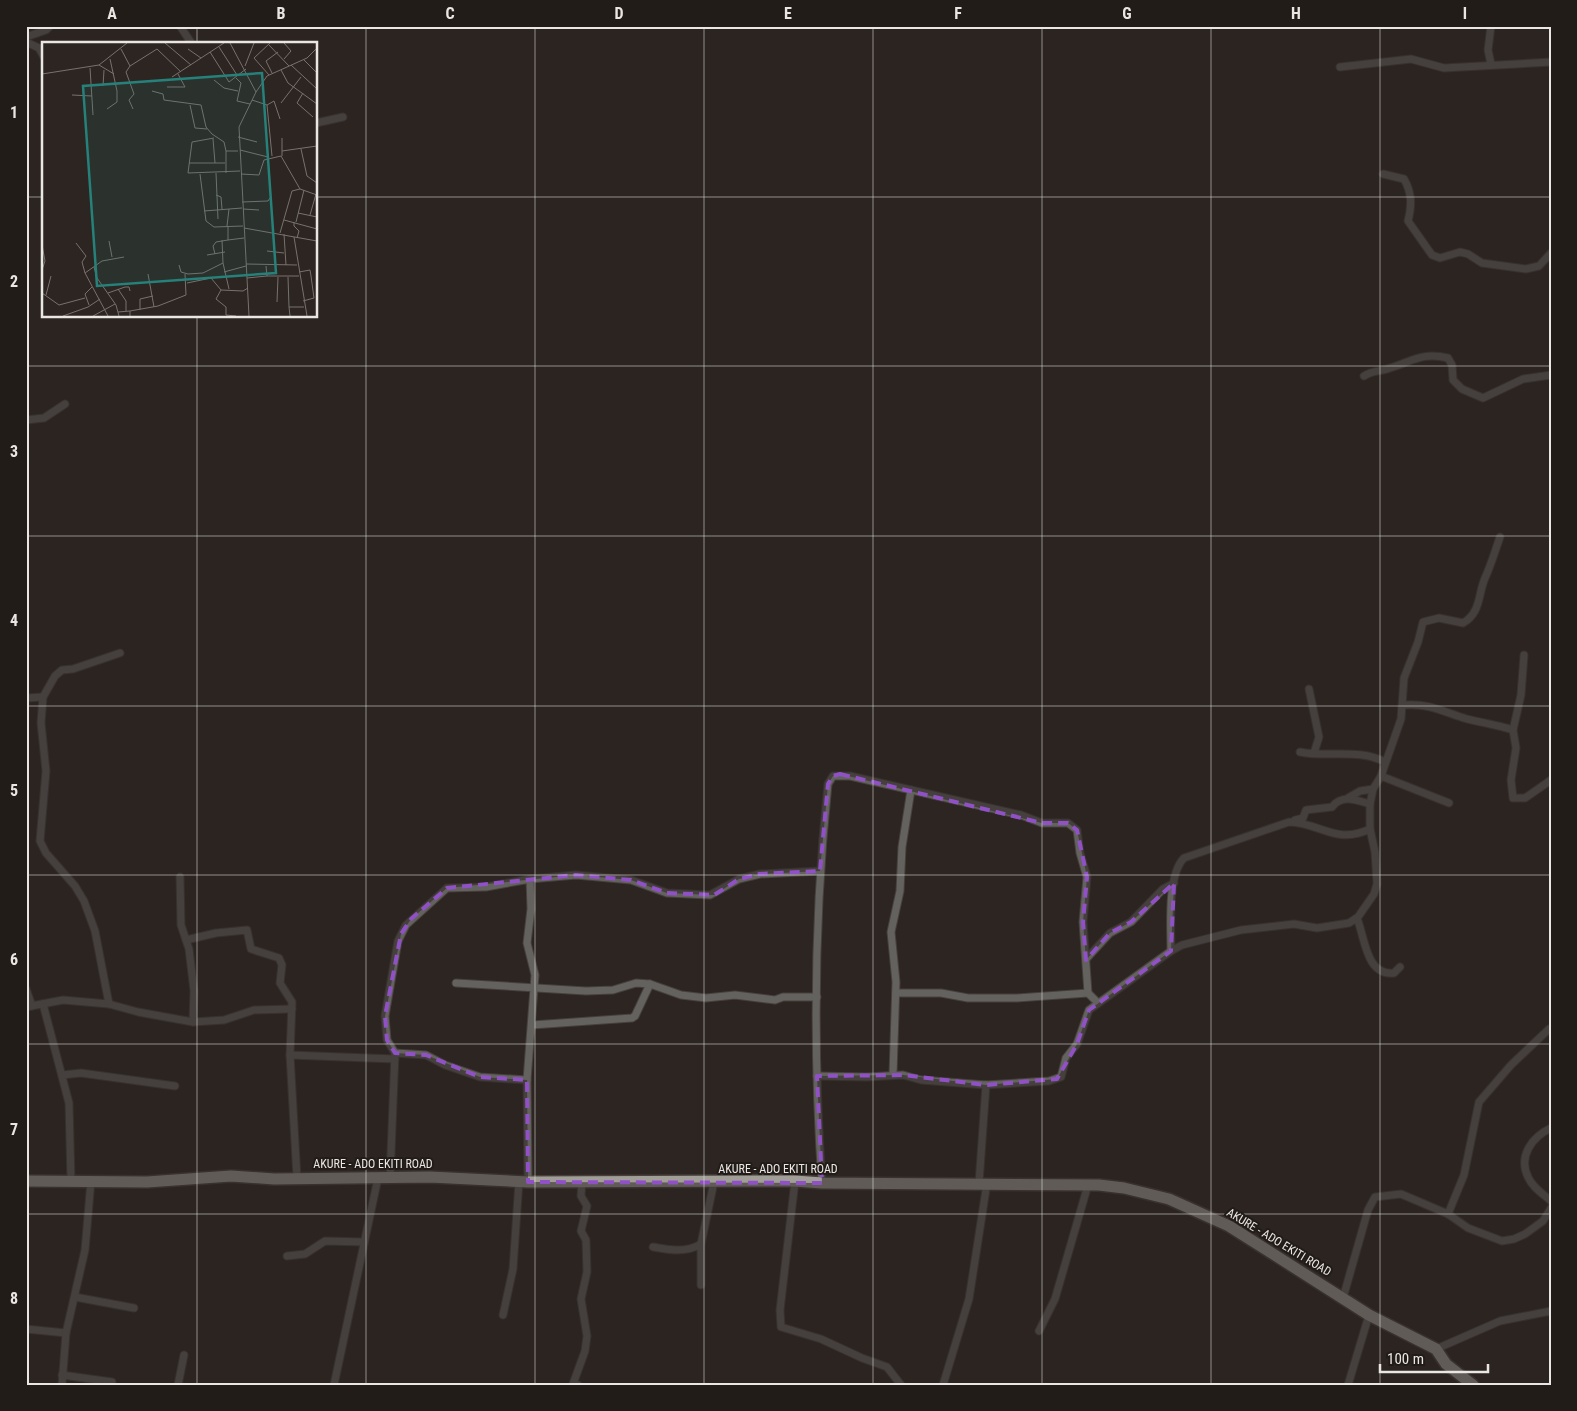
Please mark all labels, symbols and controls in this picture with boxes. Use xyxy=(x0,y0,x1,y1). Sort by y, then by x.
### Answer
text: A xyxy=(107,4,117,23)
text: B xyxy=(277,4,286,23)
text: C xyxy=(445,4,455,23)
text: D xyxy=(614,4,624,23)
text: E xyxy=(784,4,792,23)
text: F xyxy=(954,4,962,23)
text: G xyxy=(1122,4,1132,23)
text: H xyxy=(1291,4,1301,23)
text: I xyxy=(1463,4,1467,23)
inset map xyxy=(42,42,318,318)
text: 1 xyxy=(10,103,18,122)
text: 2 xyxy=(10,272,18,291)
text: 3 xyxy=(10,442,18,461)
text: 4 xyxy=(10,611,18,630)
text: 5 xyxy=(10,781,18,800)
text: 6 xyxy=(10,950,18,969)
text: 7 xyxy=(10,1120,18,1139)
street label: AKURE - ADO EKITI ROAD xyxy=(313,1157,433,1171)
street label: AKURE - ADO EKITI ROAD xyxy=(718,1162,838,1176)
street label: AKURE - ADO EKITI ROAD xyxy=(1224,1205,1334,1279)
text: 8 xyxy=(10,1289,18,1308)
scale bar xyxy=(1380,1341,1487,1373)
text: 100 m xyxy=(1387,1350,1424,1368)

